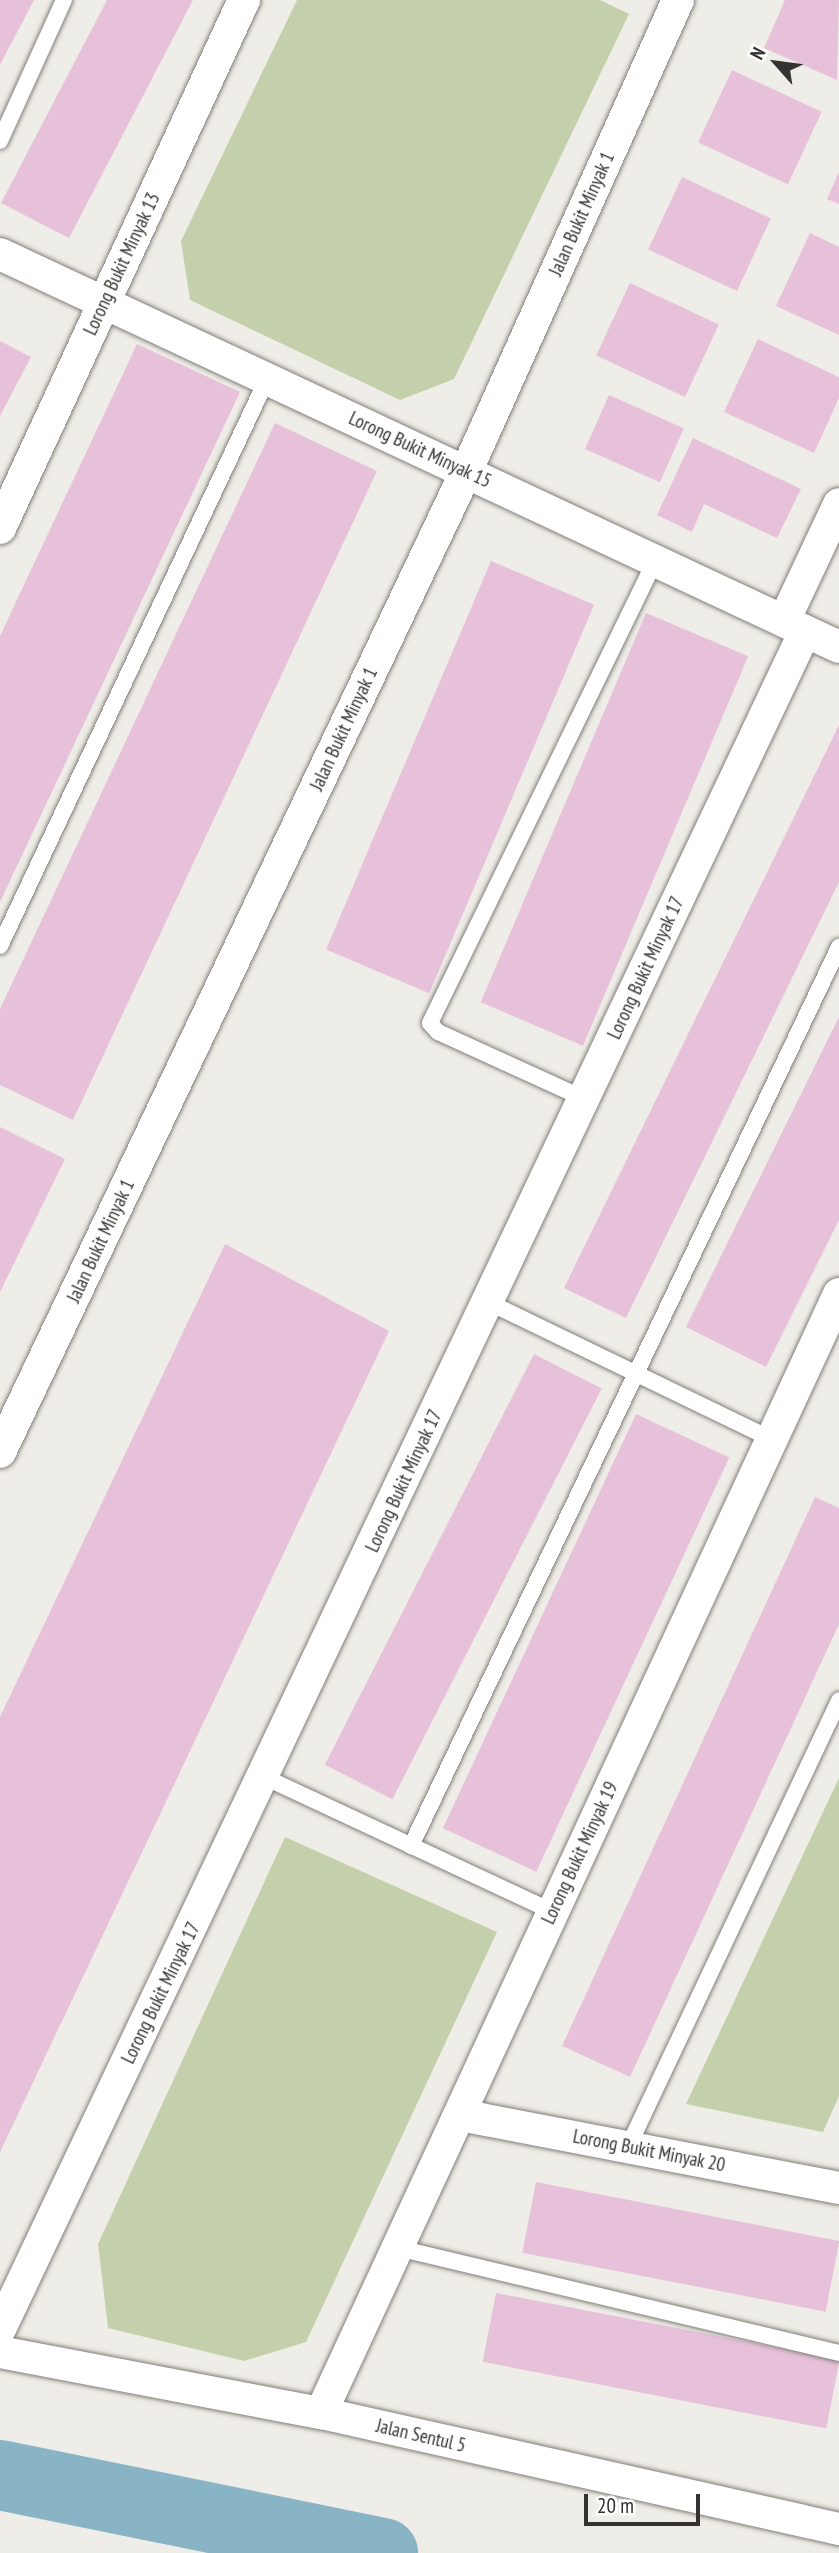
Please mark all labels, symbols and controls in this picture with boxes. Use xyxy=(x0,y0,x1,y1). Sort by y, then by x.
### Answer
north arrow xyxy=(741,28,811,98)
text: N xyxy=(744,43,770,63)
street label: Jalan Bukit Minyak 1 xyxy=(544,148,620,280)
street label: Lorong Bukit Minyak 13 xyxy=(79,189,165,339)
street label: Lorong Bukit Minyak 15 xyxy=(345,407,495,493)
street label: Jalan Bukit Minyak 1 xyxy=(305,664,383,794)
street label: Lorong Bukit Minyak 17 xyxy=(603,893,689,1043)
street label: Jalan Bukit Minyak 1 xyxy=(62,1176,140,1306)
street label: Lorong Bukit Minyak 17 xyxy=(361,1406,447,1556)
street label: Lorong Bukit Minyak 19 xyxy=(537,1778,623,1928)
street label: Lorong Bukit Minyak 17 xyxy=(117,1918,205,2068)
street label: Lorong Bukit Minyak 20 xyxy=(571,2125,727,2177)
street label: Jalan Sentul 5 xyxy=(374,2415,468,2457)
scale bar xyxy=(587,2480,702,2524)
text: 20 m xyxy=(597,2492,634,2519)

